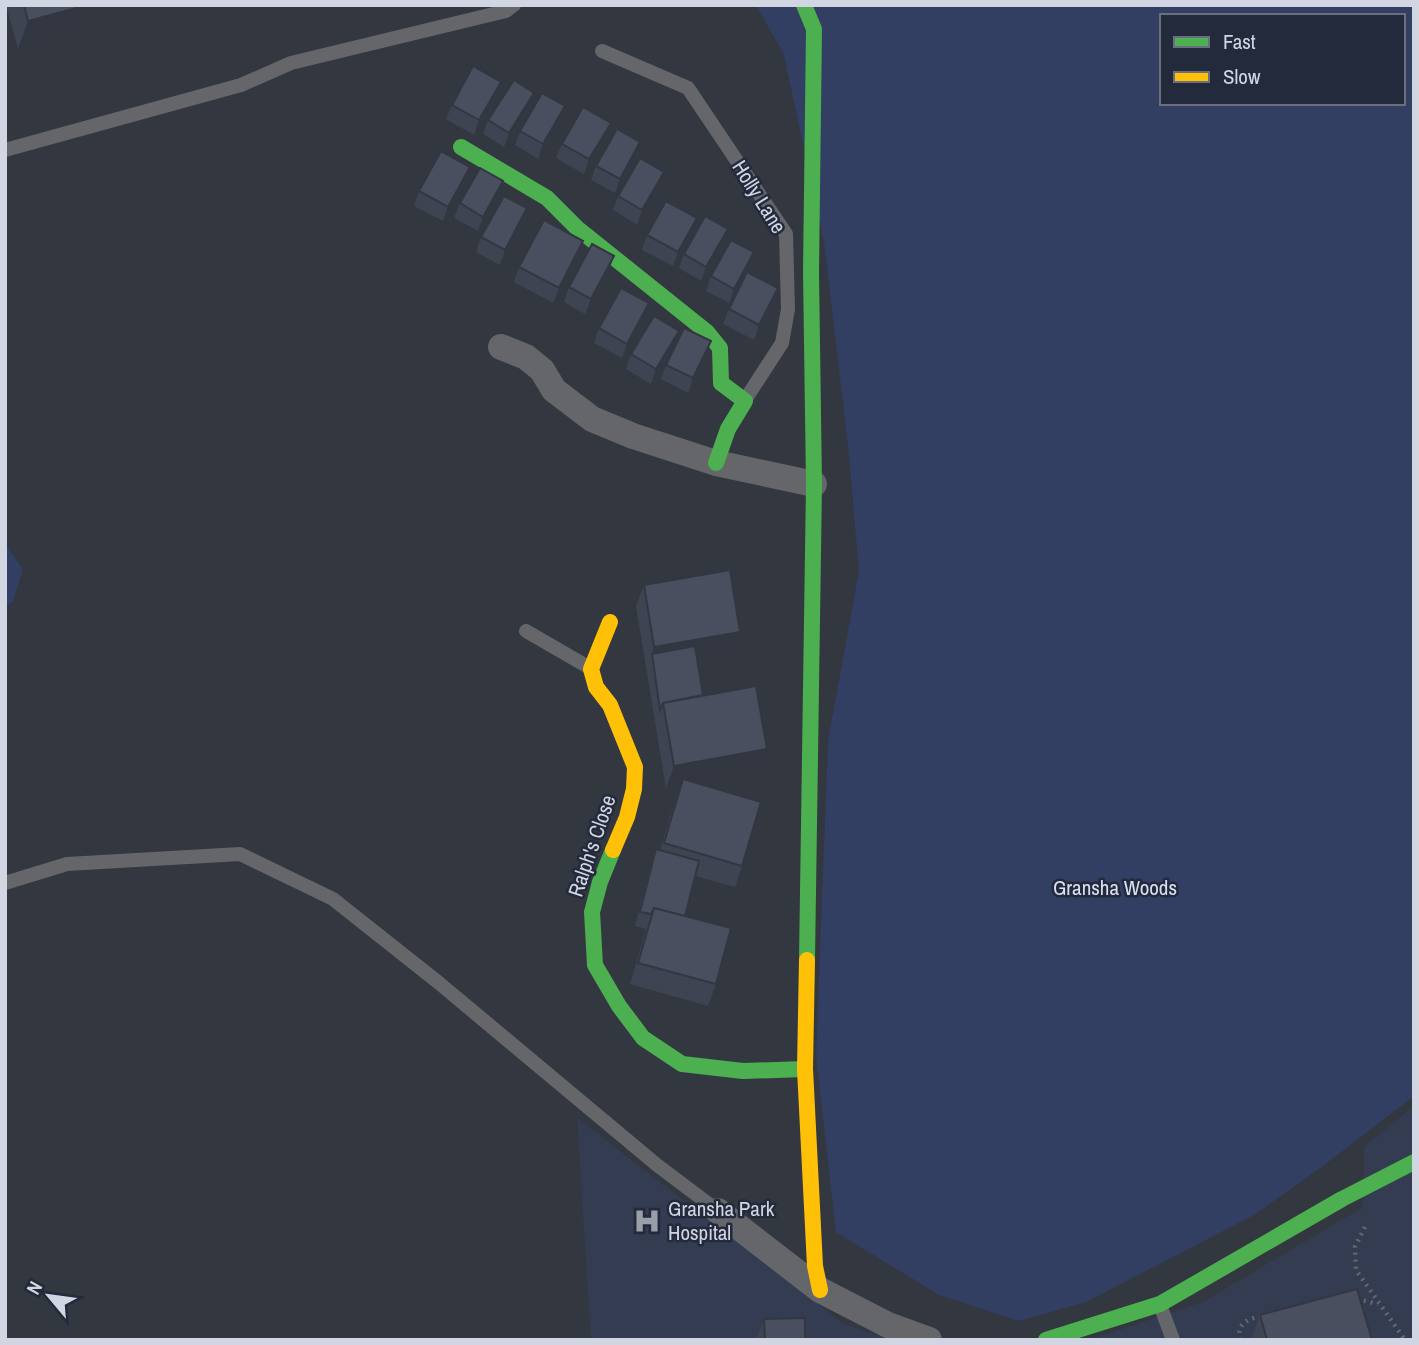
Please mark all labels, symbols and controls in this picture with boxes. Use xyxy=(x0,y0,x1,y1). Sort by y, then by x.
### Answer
legend xyxy=(1160,14,1405,105)
text: Fast xyxy=(1223,27,1256,56)
text: Slow xyxy=(1223,62,1261,91)
street label: Holly Lane xyxy=(726,155,793,239)
street label: Ralph's Close xyxy=(561,791,622,901)
park label: Gransha Woods xyxy=(1053,873,1177,902)
place label: Gransha Park Hospital xyxy=(668,1194,775,1247)
hospital icon: Gransha Park Hospital xyxy=(632,1206,662,1236)
north arrow xyxy=(14,1261,84,1331)
text: N xyxy=(20,1277,48,1299)

